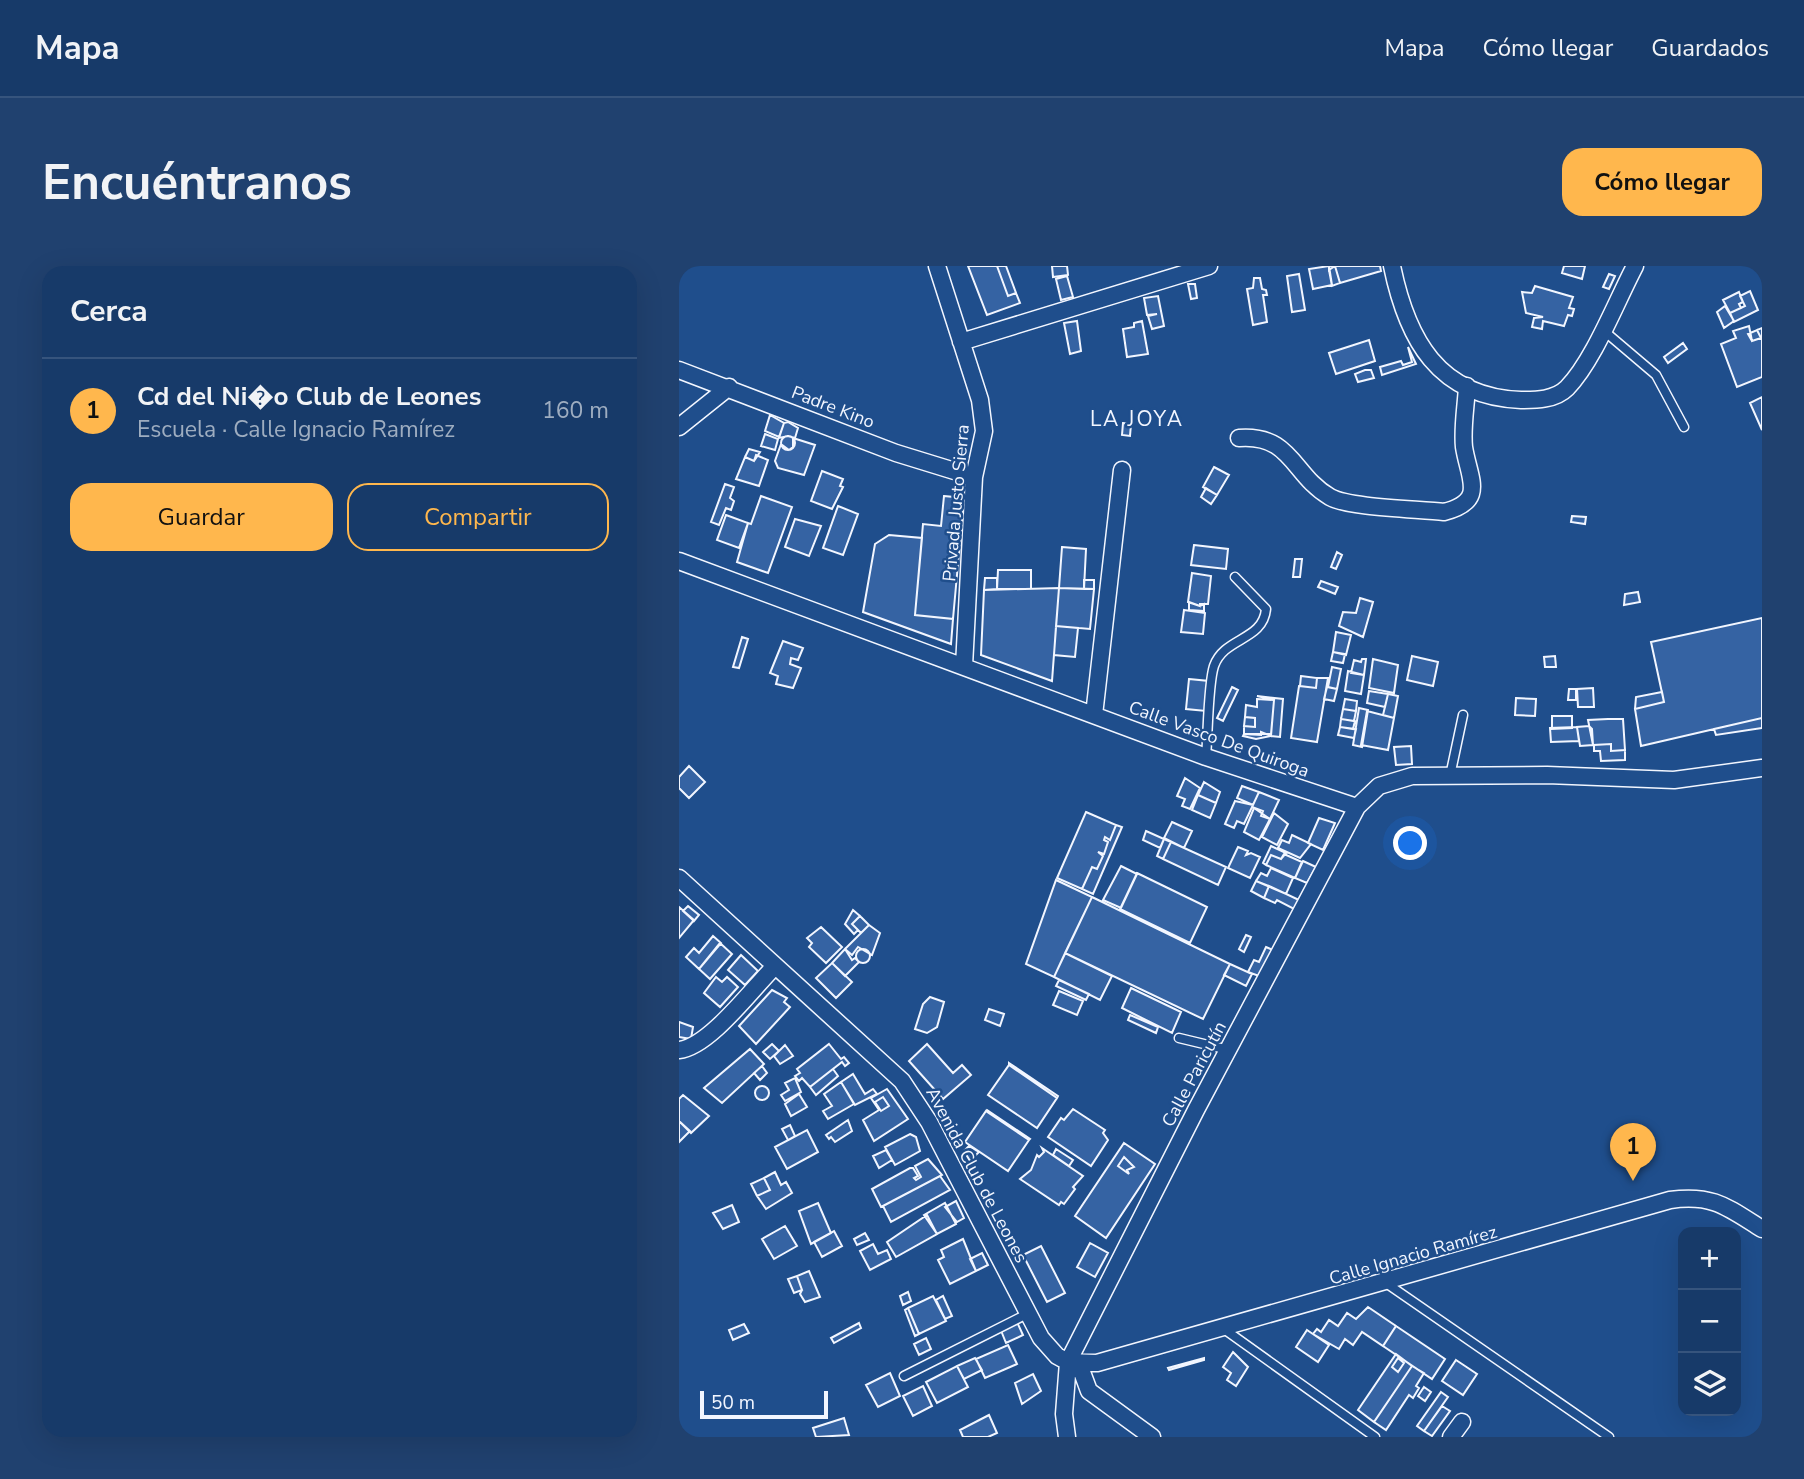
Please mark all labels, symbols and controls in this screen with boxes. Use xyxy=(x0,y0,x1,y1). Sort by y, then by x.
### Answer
text: Mapa xyxy=(35,26,120,71)
text: Mapa xyxy=(1384,32,1444,64)
text: Cómo llegar xyxy=(1482,32,1613,64)
text: Guardados xyxy=(1651,32,1769,64)
button: Cómo llegar xyxy=(1562,148,1762,216)
text: Encuéntranos xyxy=(42,149,352,216)
text: Cerca xyxy=(70,291,148,332)
text: Cd del Ni�o Club de Leones xyxy=(137,379,481,414)
street label: Padre Kino xyxy=(788,380,878,434)
text: 1 xyxy=(86,395,100,426)
text: 160 m xyxy=(542,395,609,426)
district label: LA JOYA xyxy=(1090,405,1184,433)
text: Escuela · Calle Ignacio Ramírez xyxy=(137,414,455,445)
street label: Privada Justo Sierra xyxy=(937,423,975,583)
button: Guardar xyxy=(70,483,333,551)
button: Compartir xyxy=(347,483,609,551)
street label: Calle Vasco De Quiroga xyxy=(1125,695,1313,783)
your location xyxy=(1393,826,1427,860)
street label: Calle Paricutín xyxy=(1156,1017,1232,1131)
street label: Avenida Club de Leones xyxy=(921,1083,1033,1267)
pin: 1 xyxy=(1610,1123,1656,1181)
street label: Calle Ignacio Ramírez xyxy=(1326,1220,1500,1290)
map controls xyxy=(1678,1227,1741,1416)
button: + xyxy=(1678,1227,1741,1290)
button: − xyxy=(1678,1290,1741,1353)
button: layers xyxy=(1678,1353,1741,1416)
scale bar xyxy=(700,1388,828,1420)
text: 50 m xyxy=(711,1390,755,1416)

